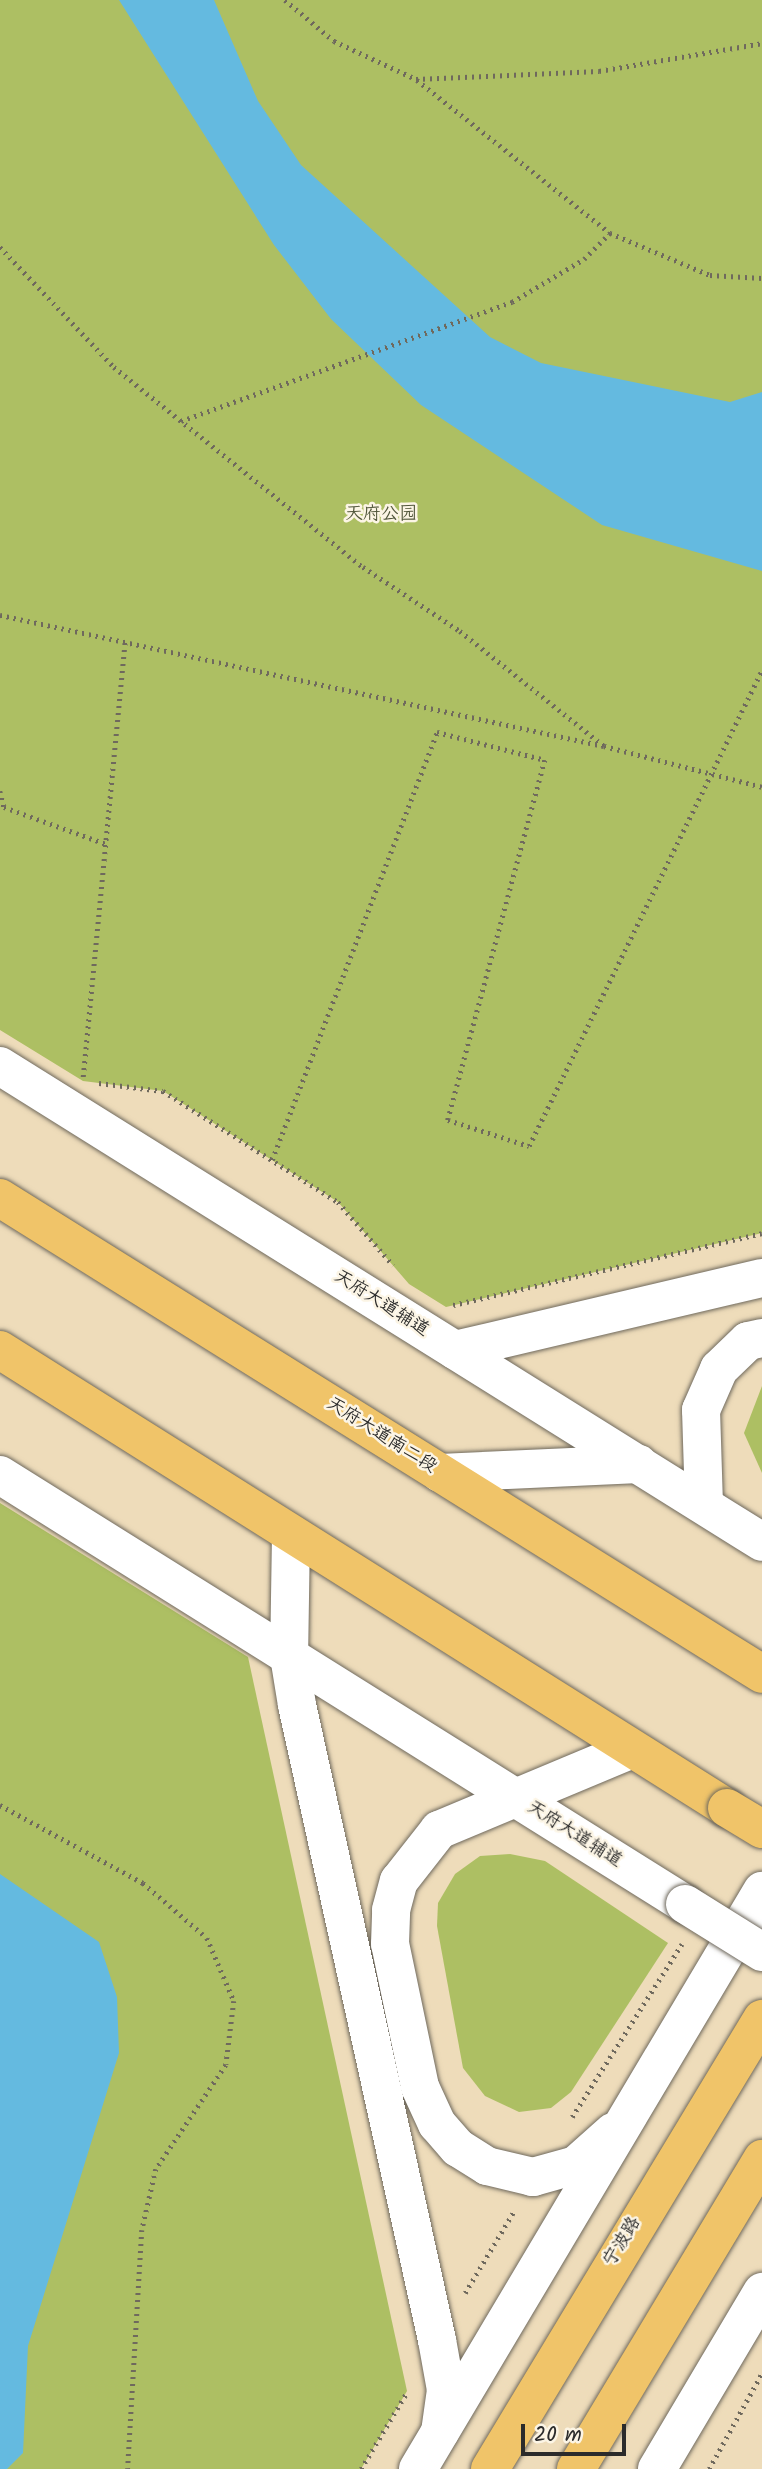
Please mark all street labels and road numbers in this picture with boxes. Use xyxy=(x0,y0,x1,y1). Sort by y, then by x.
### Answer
street label: 天府大道辅道 xyxy=(329,1266,433,1342)
street label: 天府大道南二段 xyxy=(322,1393,440,1479)
street label: 天府大道辅道 xyxy=(522,1797,626,1873)
street label: 宁波路 xyxy=(600,2213,646,2271)

